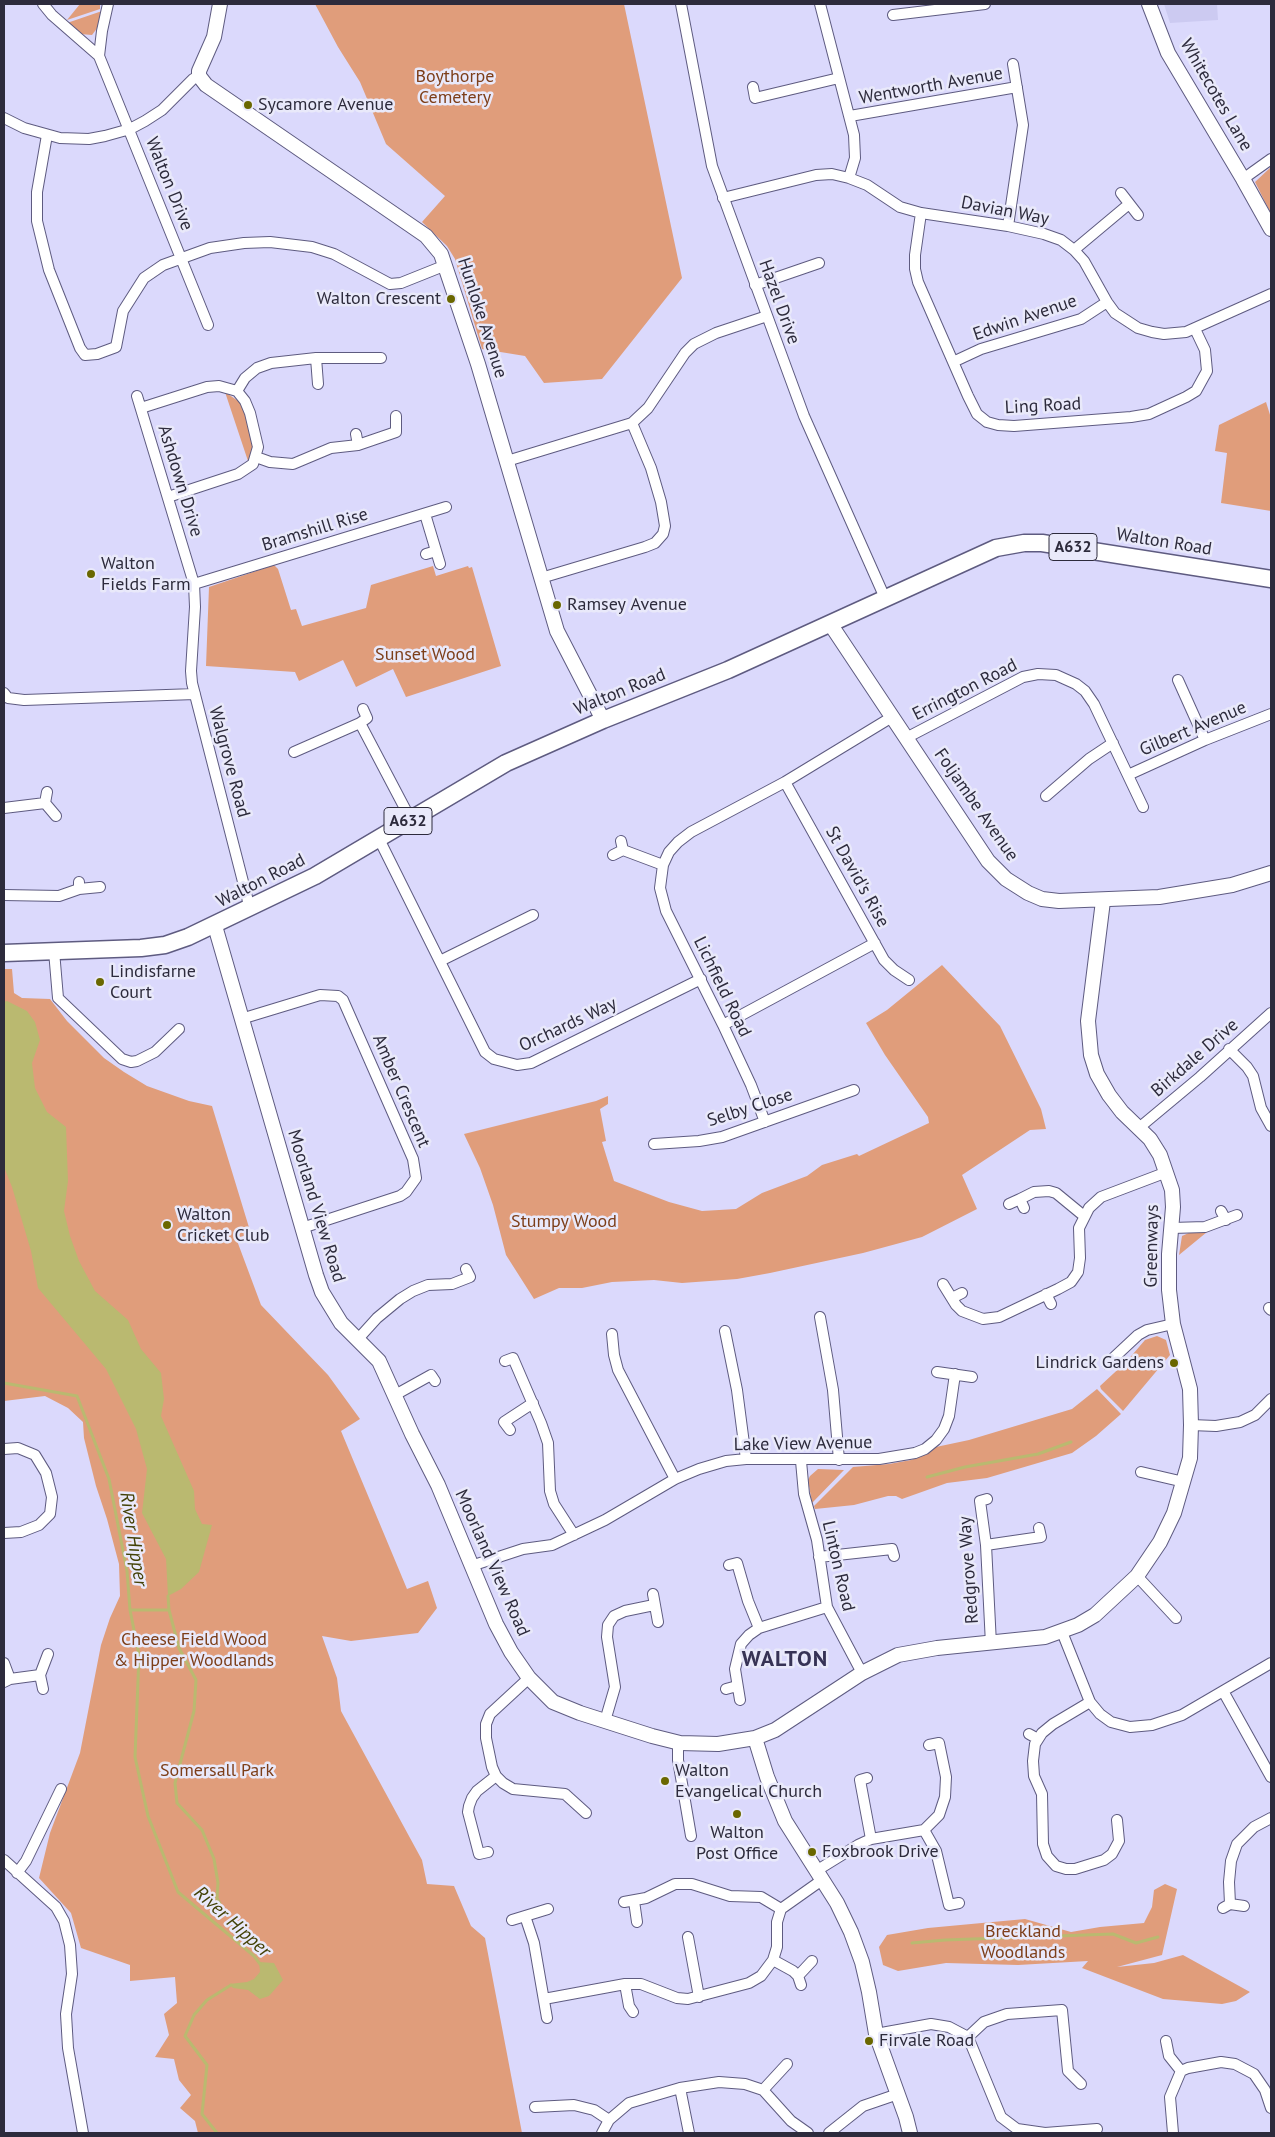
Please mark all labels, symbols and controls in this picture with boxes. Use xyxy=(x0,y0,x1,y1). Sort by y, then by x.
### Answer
street label: Whitecotes Lane xyxy=(1175,35,1257,155)
street label: Wentworth Avenue xyxy=(857,63,1005,109)
park label: Boythorpe Cemetery xyxy=(416,66,494,108)
place label: Sycamore Avenue xyxy=(258,94,393,116)
marker: Sycamore Avenue xyxy=(242,99,254,111)
street label: Walton Drive xyxy=(140,134,198,234)
street label: Davian Way xyxy=(959,192,1051,230)
street label: Hunloke Avenue xyxy=(452,255,512,381)
street label: Hazel Drive xyxy=(754,257,804,347)
place label: Walton Crescent xyxy=(317,288,441,310)
street label: Edwin Avenue xyxy=(970,290,1080,346)
marker: Walton Crescent xyxy=(445,293,457,305)
street label: Ling Road xyxy=(1004,393,1082,419)
street label: Ashdown Drive xyxy=(153,423,207,539)
street label: Bramshill Rise xyxy=(259,504,371,556)
street label: Walton Road xyxy=(1115,524,1213,560)
road number: A632 xyxy=(1049,534,1097,560)
place label: Walton Fields Farm xyxy=(101,553,191,596)
marker: Walton Fields Farm xyxy=(85,568,97,580)
place label: Ramsey Avenue xyxy=(567,594,687,616)
marker: Ramsey Avenue xyxy=(551,599,563,611)
park label: Sunset Wood xyxy=(375,644,475,666)
street label: Errington Road xyxy=(909,654,1021,726)
street label: Walton Road xyxy=(571,664,669,720)
street label: Gilbert Avenue xyxy=(1136,697,1250,761)
street label: Walgrove Road xyxy=(204,704,254,820)
street label: Foljambe Avenue xyxy=(929,745,1023,865)
road number: A632 xyxy=(384,808,432,834)
street label: St David's Rise xyxy=(820,823,894,931)
street label: Walton Road xyxy=(213,849,309,913)
street label: Lichfield Road xyxy=(688,933,756,1041)
place label: Lindisfarne Court xyxy=(110,961,196,1004)
marker: Lindisfarne Court xyxy=(94,976,106,988)
street label: Orchards Way xyxy=(516,993,620,1057)
street label: Birkdale Drive xyxy=(1147,1014,1243,1102)
street label: Amber Crescent xyxy=(368,1031,434,1151)
street label: Selby Close xyxy=(705,1084,795,1132)
street label: Moorland View Road xyxy=(283,1127,349,1285)
place label: Walton Cricket Club xyxy=(177,1204,269,1246)
street label: Greenways xyxy=(1140,1204,1164,1288)
park label: Stumpy Wood xyxy=(511,1211,617,1233)
marker: Walton Cricket Club xyxy=(161,1219,173,1231)
place label: Lindrick Gardens xyxy=(1036,1352,1164,1374)
marker: Lindrick Gardens xyxy=(1168,1357,1180,1369)
street label: Lake View Avenue xyxy=(734,1432,872,1456)
street label: Moorland View Road xyxy=(450,1486,534,1640)
water label: River Hipper xyxy=(114,1490,152,1588)
street label: Redgrove Way xyxy=(954,1515,984,1625)
street label: Linton Road xyxy=(817,1519,859,1613)
park label: Cheese Field Wood & Hipper Woodlands xyxy=(114,1629,274,1672)
district label: WALTON xyxy=(741,1647,829,1673)
park label: Somersall Park xyxy=(160,1760,274,1782)
place label: Walton Evangelical Church xyxy=(675,1760,822,1802)
marker: Walton Evangelical Church xyxy=(659,1775,671,1787)
marker: Walton Post Office xyxy=(731,1808,743,1820)
place label: Walton Post Office xyxy=(696,1822,778,1865)
place label: Foxbrook Drive xyxy=(822,1841,939,1863)
marker: Foxbrook Drive xyxy=(806,1846,818,1858)
water label: River Hipper xyxy=(189,1882,275,1962)
park label: Breckland Woodlands xyxy=(981,1921,1065,1964)
place label: Firvale Road xyxy=(879,2030,974,2052)
marker: Firvale Road xyxy=(863,2035,875,2047)

